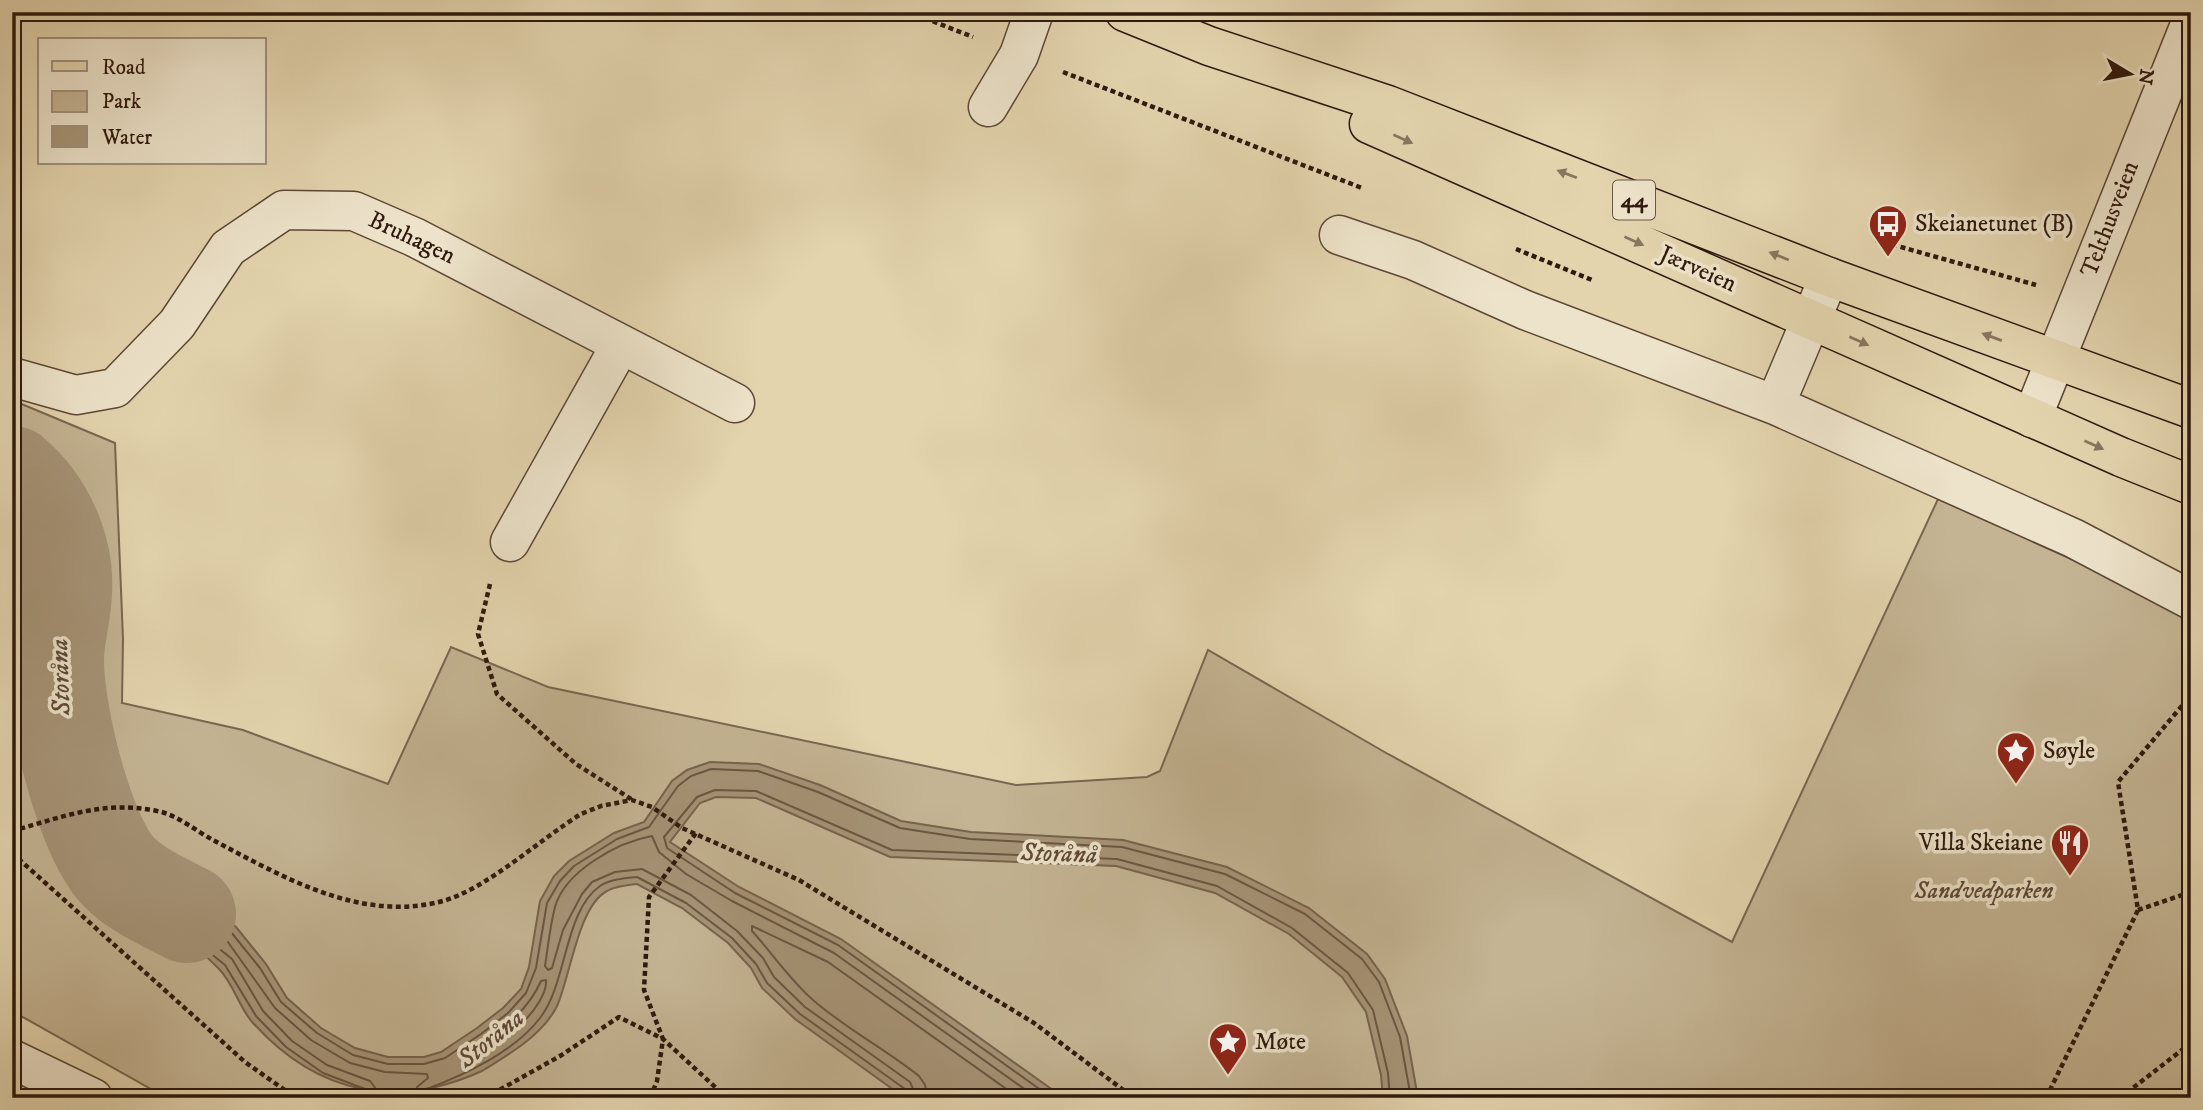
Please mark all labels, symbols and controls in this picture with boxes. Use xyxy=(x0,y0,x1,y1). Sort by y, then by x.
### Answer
legend xyxy=(38,38,266,164)
north arrow xyxy=(2094,38,2164,108)
text: Road xyxy=(102,55,146,81)
text: N xyxy=(2133,67,2158,87)
text: Park xyxy=(102,89,142,115)
text: Water xyxy=(101,125,152,151)
one-way arrow xyxy=(1393,133,1413,145)
street label: Telthusveien xyxy=(2074,156,2146,281)
one-way arrow xyxy=(1557,168,1578,179)
road number: 44 xyxy=(1613,181,1655,220)
bus stop icon: Skeianetunet (B) xyxy=(1867,203,1909,258)
street label: Bruhagen xyxy=(364,205,461,271)
place label: Skeianetunet (B) xyxy=(1915,209,2074,239)
one-way arrow xyxy=(1623,236,1644,247)
street label: Jærveien xyxy=(1653,238,1742,299)
one-way arrow xyxy=(1769,251,1790,262)
one-way arrow xyxy=(1982,331,2003,342)
one-way arrow xyxy=(1849,336,1870,347)
one-way arrow xyxy=(2084,440,2105,451)
water label: Storåna xyxy=(43,638,79,717)
place icon: Søyle xyxy=(1995,730,2037,785)
place label: Søyle xyxy=(2043,736,2095,766)
restaurant icon: Villa Skeiane xyxy=(2049,822,2091,877)
place label: Villa Skeiane xyxy=(1918,828,2043,858)
water label: Storånå xyxy=(1019,836,1098,872)
park label: Sandvedparken xyxy=(1914,876,2053,906)
water label: Storåna xyxy=(450,1002,531,1077)
place icon: Møte xyxy=(1207,1021,1249,1076)
place label: Møte xyxy=(1255,1027,1306,1057)

